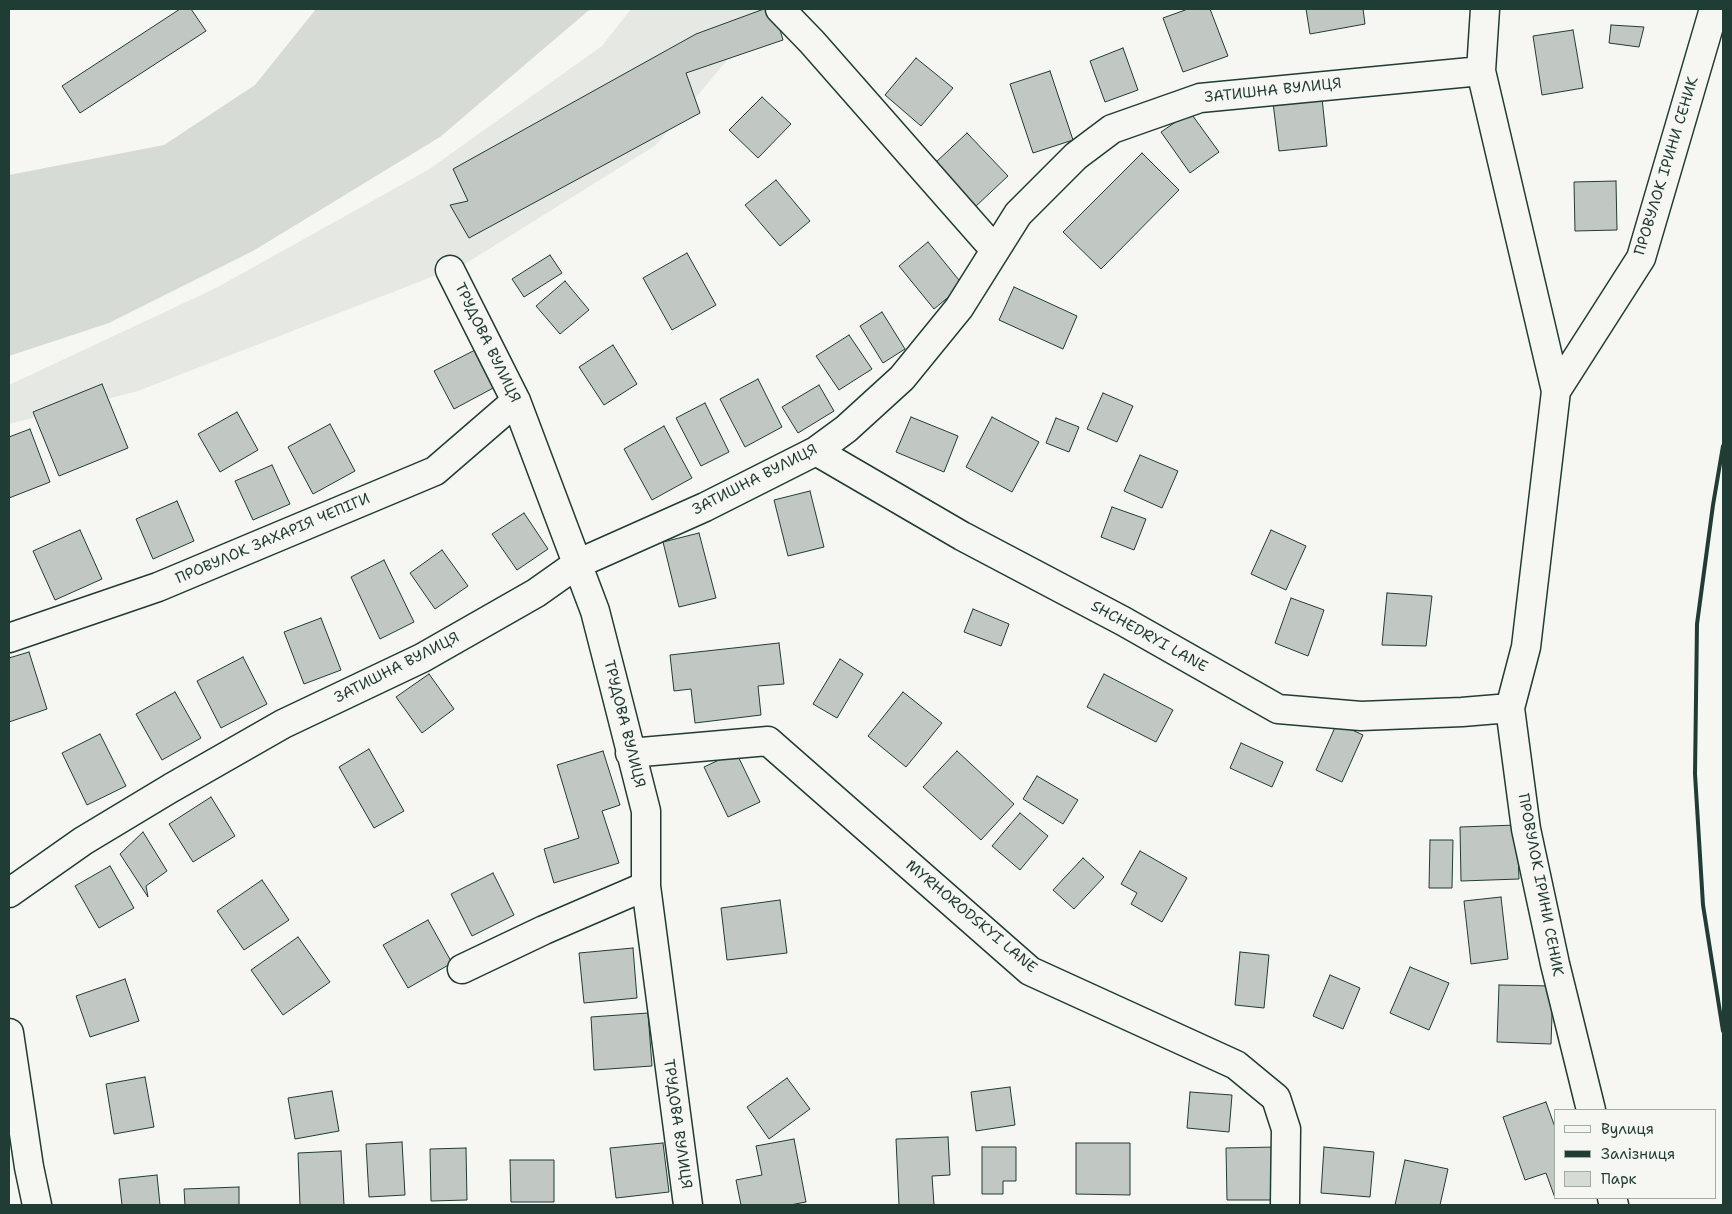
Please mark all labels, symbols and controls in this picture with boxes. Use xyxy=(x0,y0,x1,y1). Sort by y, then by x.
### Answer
street label: ПРОВУЛОК ІРИНИ СЕНИК xyxy=(1631,74,1703,258)
street label: ЗАТИШНА ВУЛИЦЯ xyxy=(1204,75,1342,107)
street label: ТРУДОВА ВУЛИЦЯ xyxy=(450,280,524,406)
street label: ЗАТИШНА ВУЛИЦЯ xyxy=(690,441,820,519)
street label: ПРОВУЛОК ЗАХАРІЯ ЧЕПІГИ xyxy=(173,490,373,588)
street label: SHCHEDRYI LANE xyxy=(1087,597,1211,677)
street label: ЗАТИШНА ВУЛИЦЯ xyxy=(332,629,462,707)
street label: ТРУДОВА ВУЛИЦЯ xyxy=(599,658,649,790)
street label: ПРОВУЛОК ІРИНИ СЕНИК xyxy=(1513,792,1567,978)
street label: MYRHORODSKYI LANE xyxy=(902,857,1040,977)
street label: ТРУДОВА ВУЛИЦЯ xyxy=(659,1058,695,1190)
legend xyxy=(1554,1109,1717,1199)
text: Вулиця xyxy=(1601,1119,1654,1139)
text: Залізниця xyxy=(1601,1144,1675,1164)
text: Парк xyxy=(1601,1169,1637,1189)

